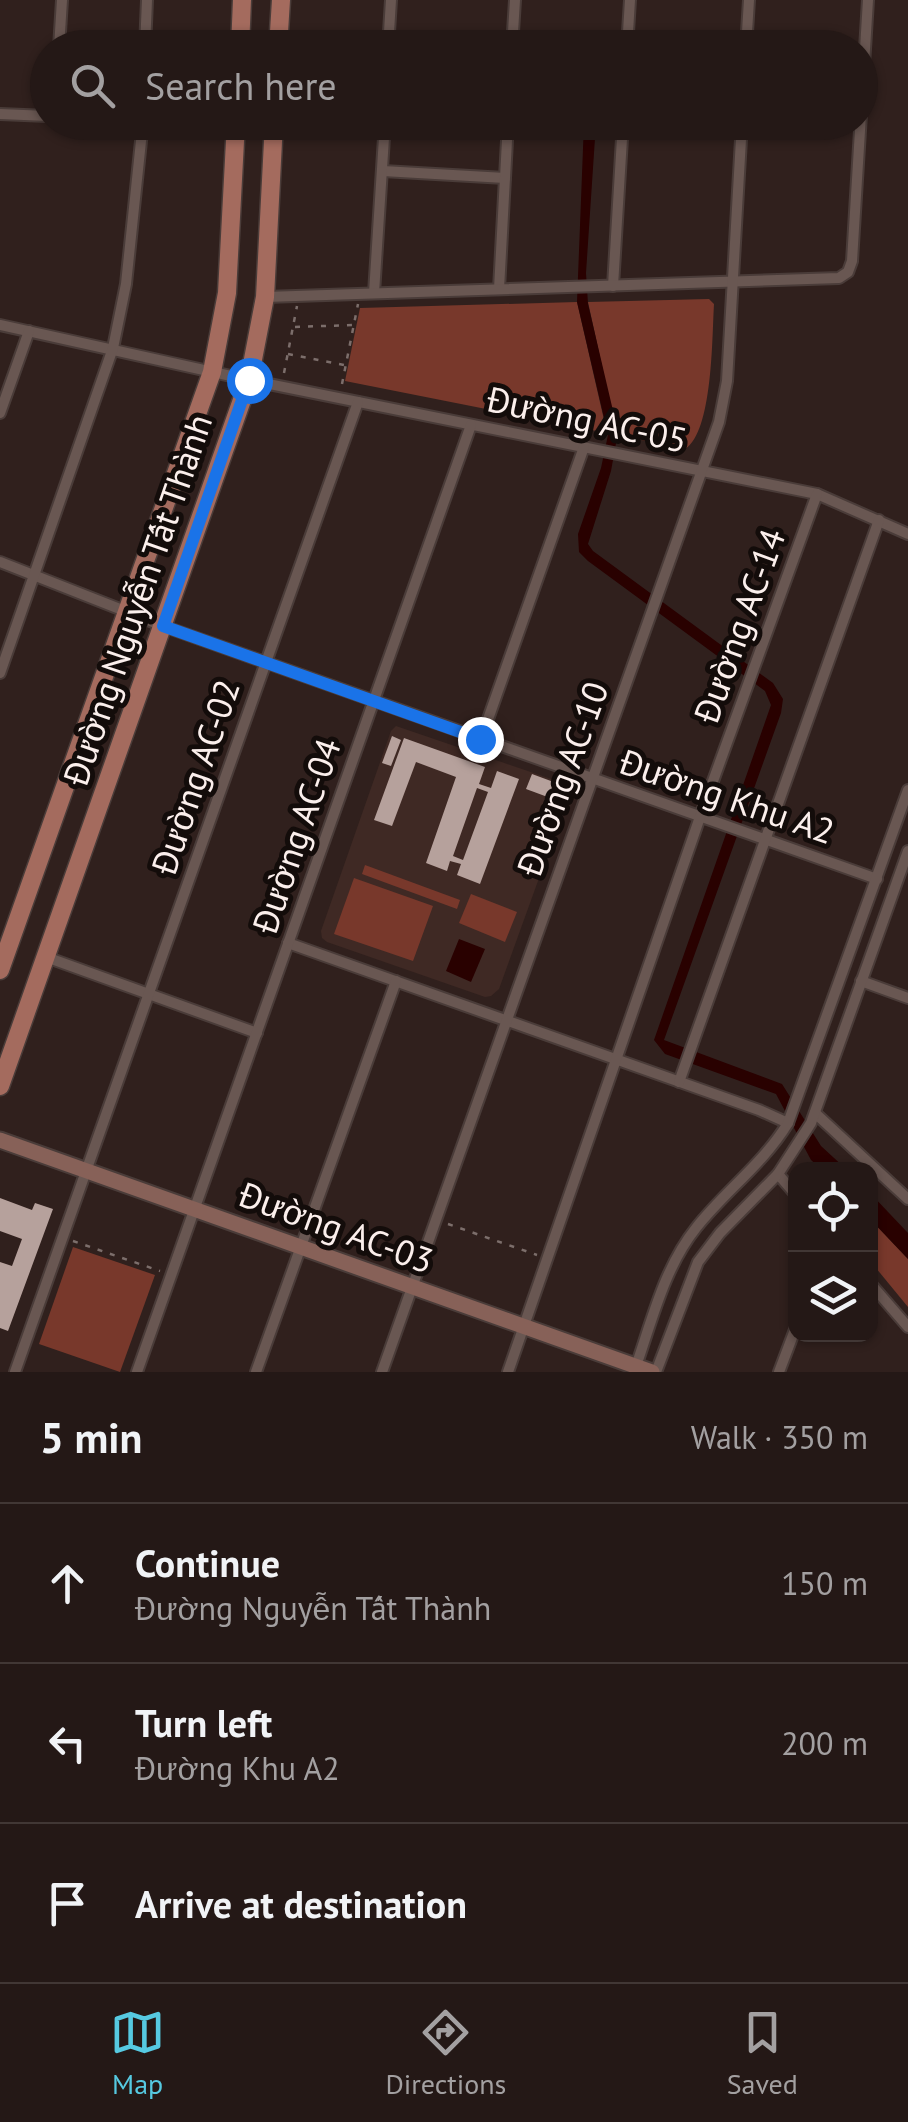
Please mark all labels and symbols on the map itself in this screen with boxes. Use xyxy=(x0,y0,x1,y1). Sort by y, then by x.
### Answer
route start xyxy=(227,358,273,404)
street label: Đường AC-05 xyxy=(482,375,691,463)
street label: Đường Nguyễn Tất Thành xyxy=(52,408,222,792)
street label: Đường AC-14 xyxy=(682,522,795,730)
street label: Đường AC-02 xyxy=(140,673,250,881)
street label: Đường AC-10 xyxy=(505,675,618,883)
route end xyxy=(458,717,504,763)
street label: Đường AC-04 xyxy=(241,732,351,940)
street label: Đường Khu A2 xyxy=(613,738,841,854)
street label: Đường AC-03 xyxy=(232,1170,440,1283)

